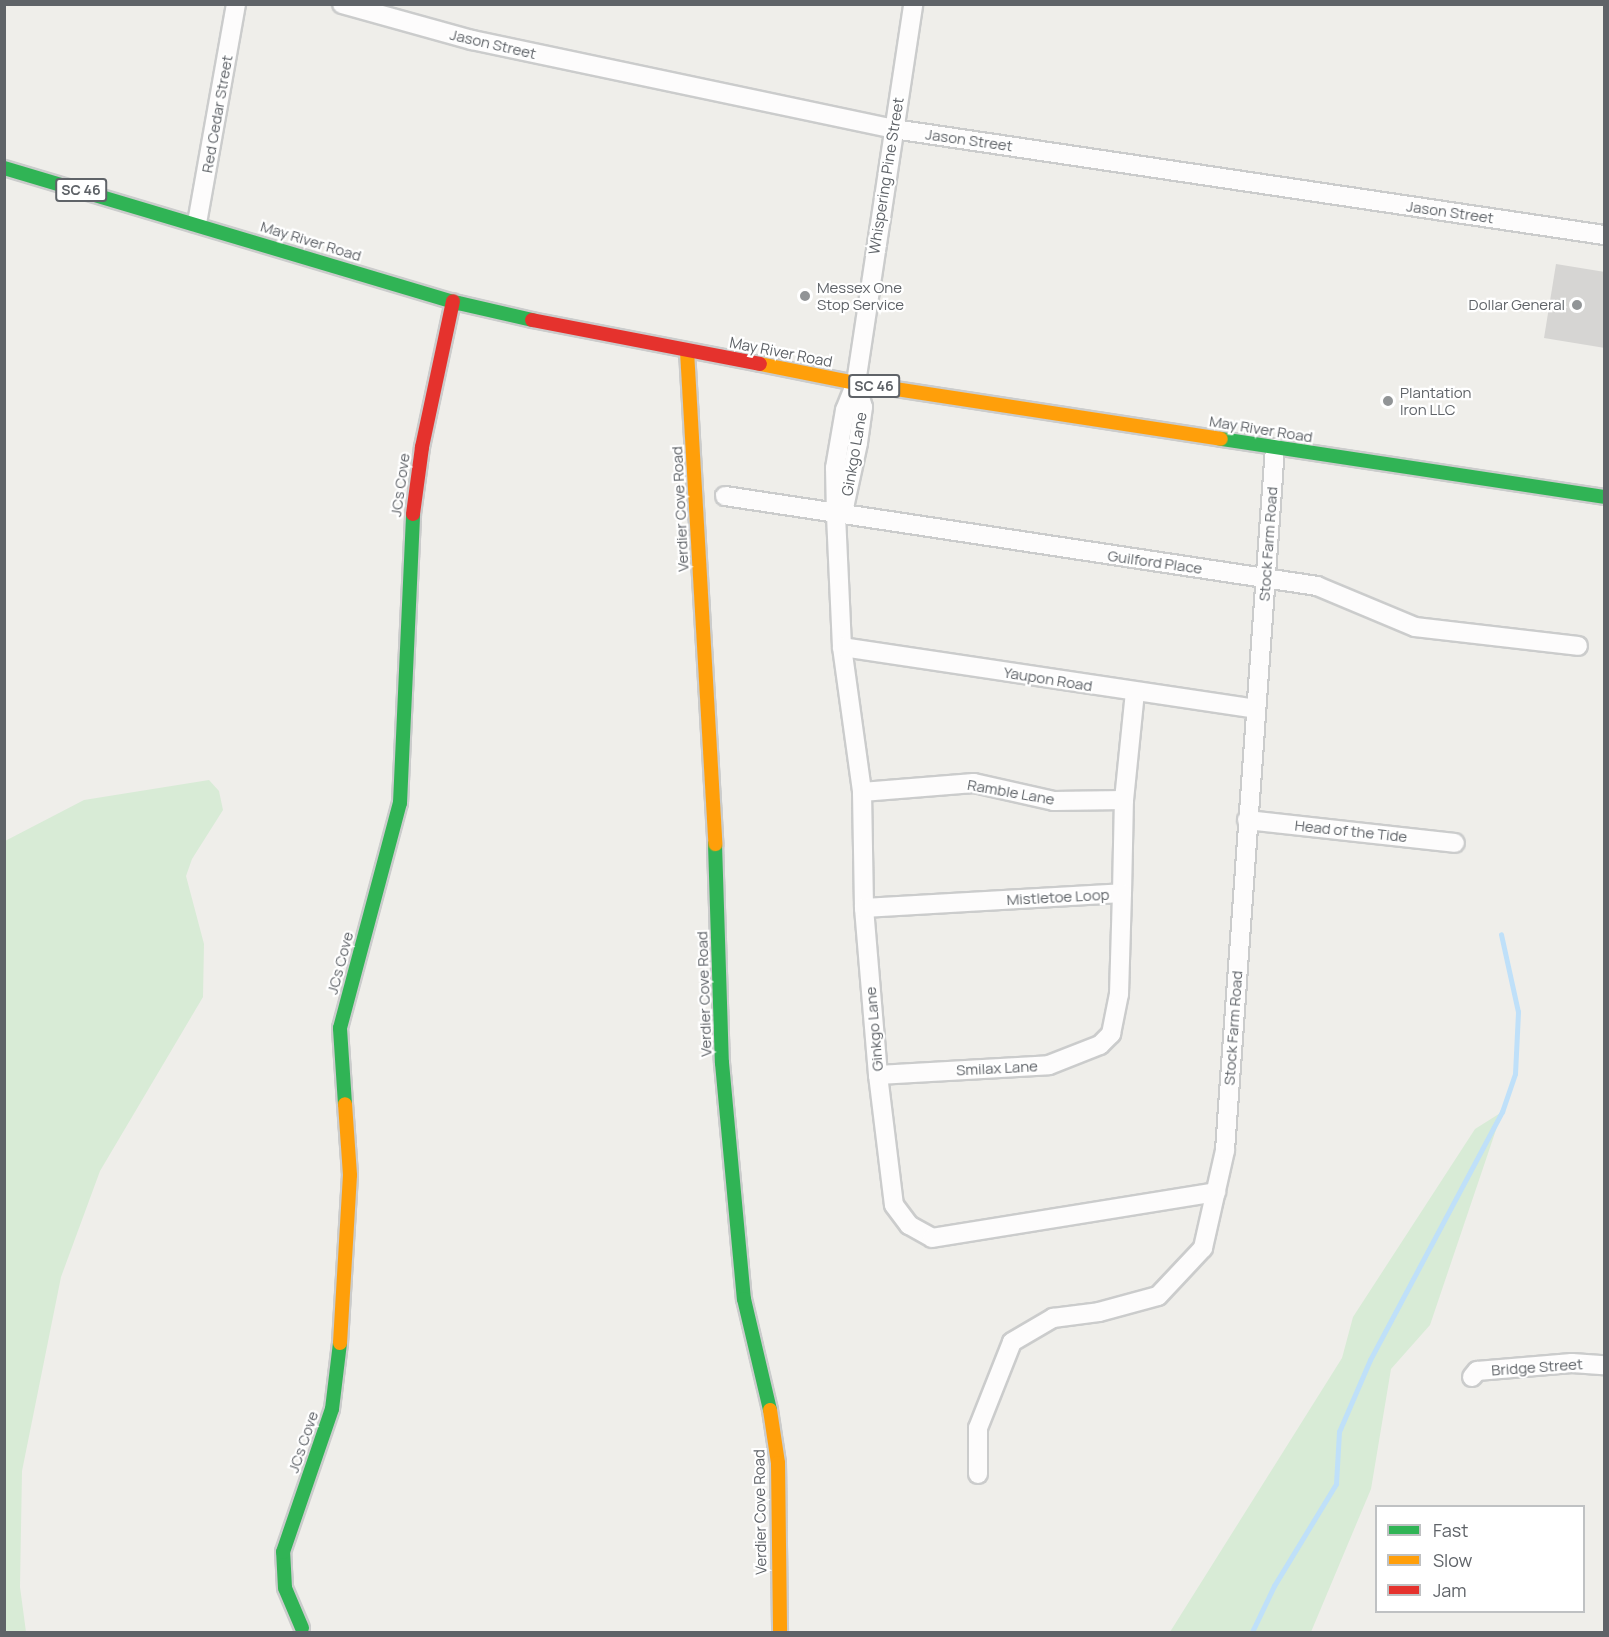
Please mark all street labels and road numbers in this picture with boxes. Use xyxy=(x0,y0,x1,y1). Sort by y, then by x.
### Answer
street label: Jason Street xyxy=(448,25,538,63)
street label: Red Cedar Street xyxy=(198,54,236,174)
street label: Whispering Pine Street xyxy=(865,96,907,256)
street label: Jason Street xyxy=(924,125,1014,155)
road number: SC 46 xyxy=(54,179,108,201)
street label: Jason Street xyxy=(1405,197,1495,227)
street label: May River Road xyxy=(258,217,364,265)
street label: May River Road xyxy=(728,333,834,371)
road number: SC 46 xyxy=(847,375,901,397)
street label: Ginkgo Lane xyxy=(838,411,870,497)
street label: May River Road xyxy=(1208,412,1314,446)
street label: Verdier Cove Road xyxy=(668,446,692,572)
street label: JCs Cove xyxy=(387,452,413,518)
street label: Stock Farm Road xyxy=(1255,486,1281,602)
street label: Guilford Place xyxy=(1107,546,1203,578)
street label: Yaupon Road xyxy=(1002,663,1094,695)
street label: Ramble Lane xyxy=(966,775,1056,809)
street label: Head of the Tide xyxy=(1294,816,1408,846)
street label: Mistletoe Loop xyxy=(1006,885,1110,909)
street label: JCs Cove xyxy=(323,930,357,996)
street label: Verdier Cove Road xyxy=(693,931,715,1057)
street label: Stock Farm Road xyxy=(1220,970,1246,1086)
street label: Ginkgo Lane xyxy=(861,986,887,1072)
street label: Smilax Lane xyxy=(956,1057,1038,1079)
street label: Bridge Street xyxy=(1491,1355,1583,1379)
street label: JCs Cove xyxy=(284,1409,322,1475)
street label: Verdier Cove Road xyxy=(750,1449,770,1575)

